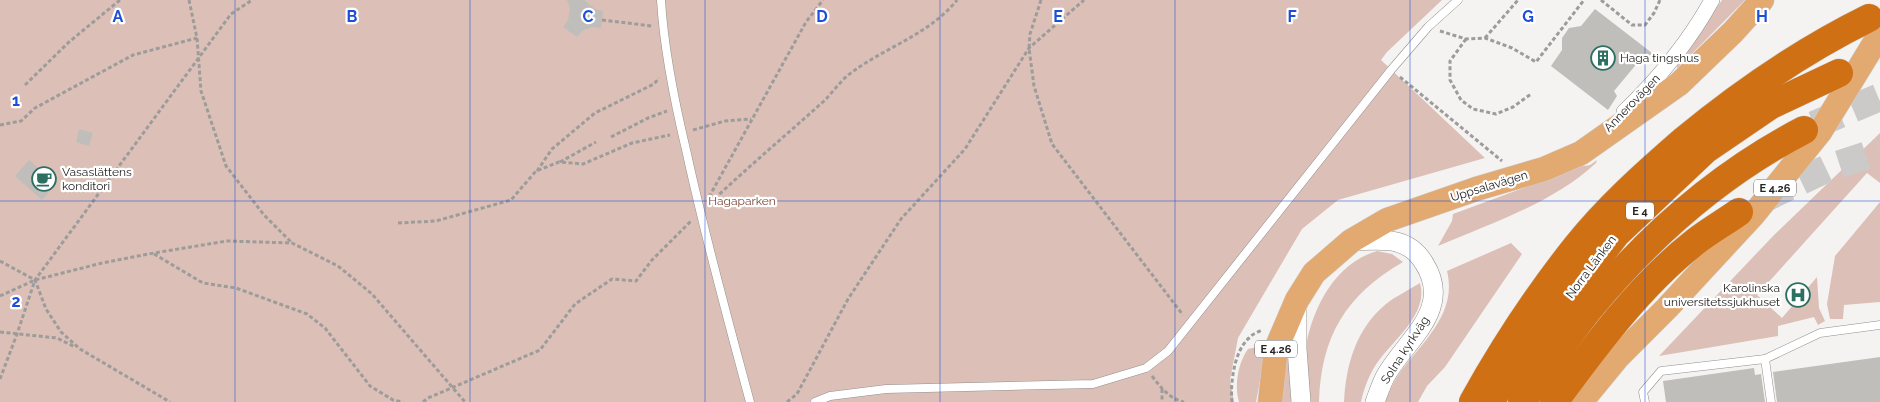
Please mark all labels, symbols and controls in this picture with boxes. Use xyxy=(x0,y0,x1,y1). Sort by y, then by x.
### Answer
text: A xyxy=(113,7,124,26)
text: B xyxy=(347,7,358,26)
text: C xyxy=(583,7,594,26)
text: D xyxy=(816,7,828,26)
text: E xyxy=(1053,7,1063,26)
text: F xyxy=(1287,7,1297,26)
text: G xyxy=(1522,7,1534,26)
text: H xyxy=(1756,7,1768,26)
building icon: Haga tingshus xyxy=(1590,45,1616,71)
place label: Haga tingshus xyxy=(1620,51,1699,65)
street label: Annerovägen xyxy=(1601,71,1663,135)
text: 1 xyxy=(12,91,20,110)
place label: Vasaslättens konditori xyxy=(62,165,132,193)
cafe icon: Vasaslättens konditori xyxy=(31,166,57,192)
street label: Uppsalavägen xyxy=(1449,168,1529,204)
road number: E 4.26 xyxy=(1754,180,1796,197)
park label: Hagaparken xyxy=(708,194,776,208)
road number: E 4 xyxy=(1626,202,1654,220)
street label: Norra Länken xyxy=(1563,233,1619,301)
place label: Karolinska universitetssjukhuset xyxy=(1664,281,1780,309)
hospital icon: Karolinska universitetssjukhuset xyxy=(1785,282,1811,308)
text: 2 xyxy=(11,292,21,311)
street label: Solna kyrkväg xyxy=(1378,314,1432,386)
road number: E 4.26 xyxy=(1255,340,1297,358)

